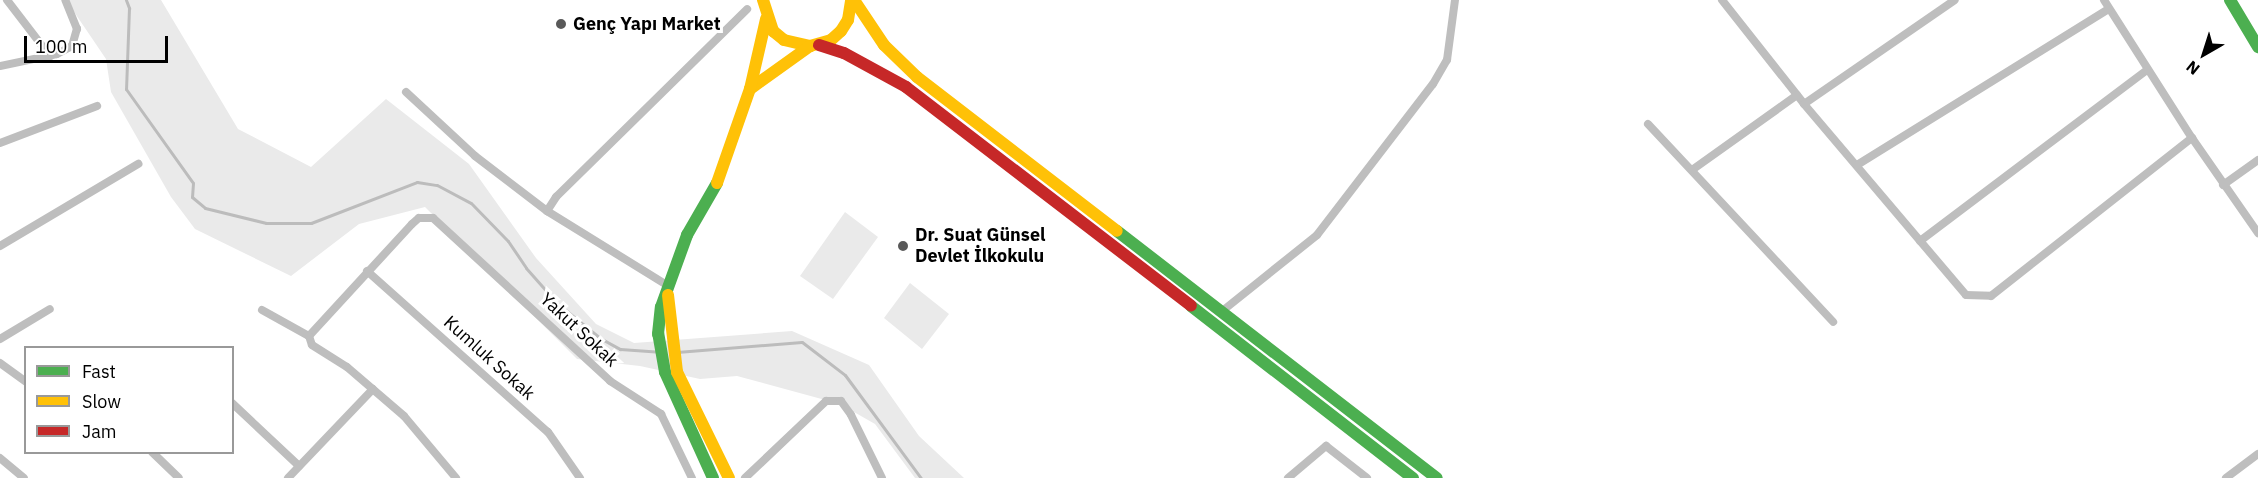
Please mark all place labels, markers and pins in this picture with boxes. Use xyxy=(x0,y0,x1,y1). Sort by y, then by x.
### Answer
place label: Genç Yapı Market xyxy=(573,13,721,35)
marker: Genç Yapı Market xyxy=(554,17,568,31)
place label: Dr. Suat Günsel Devlet İlkokulu xyxy=(915,225,1045,268)
marker: Dr. Suat Günsel Devlet İlkokulu xyxy=(896,239,910,253)

